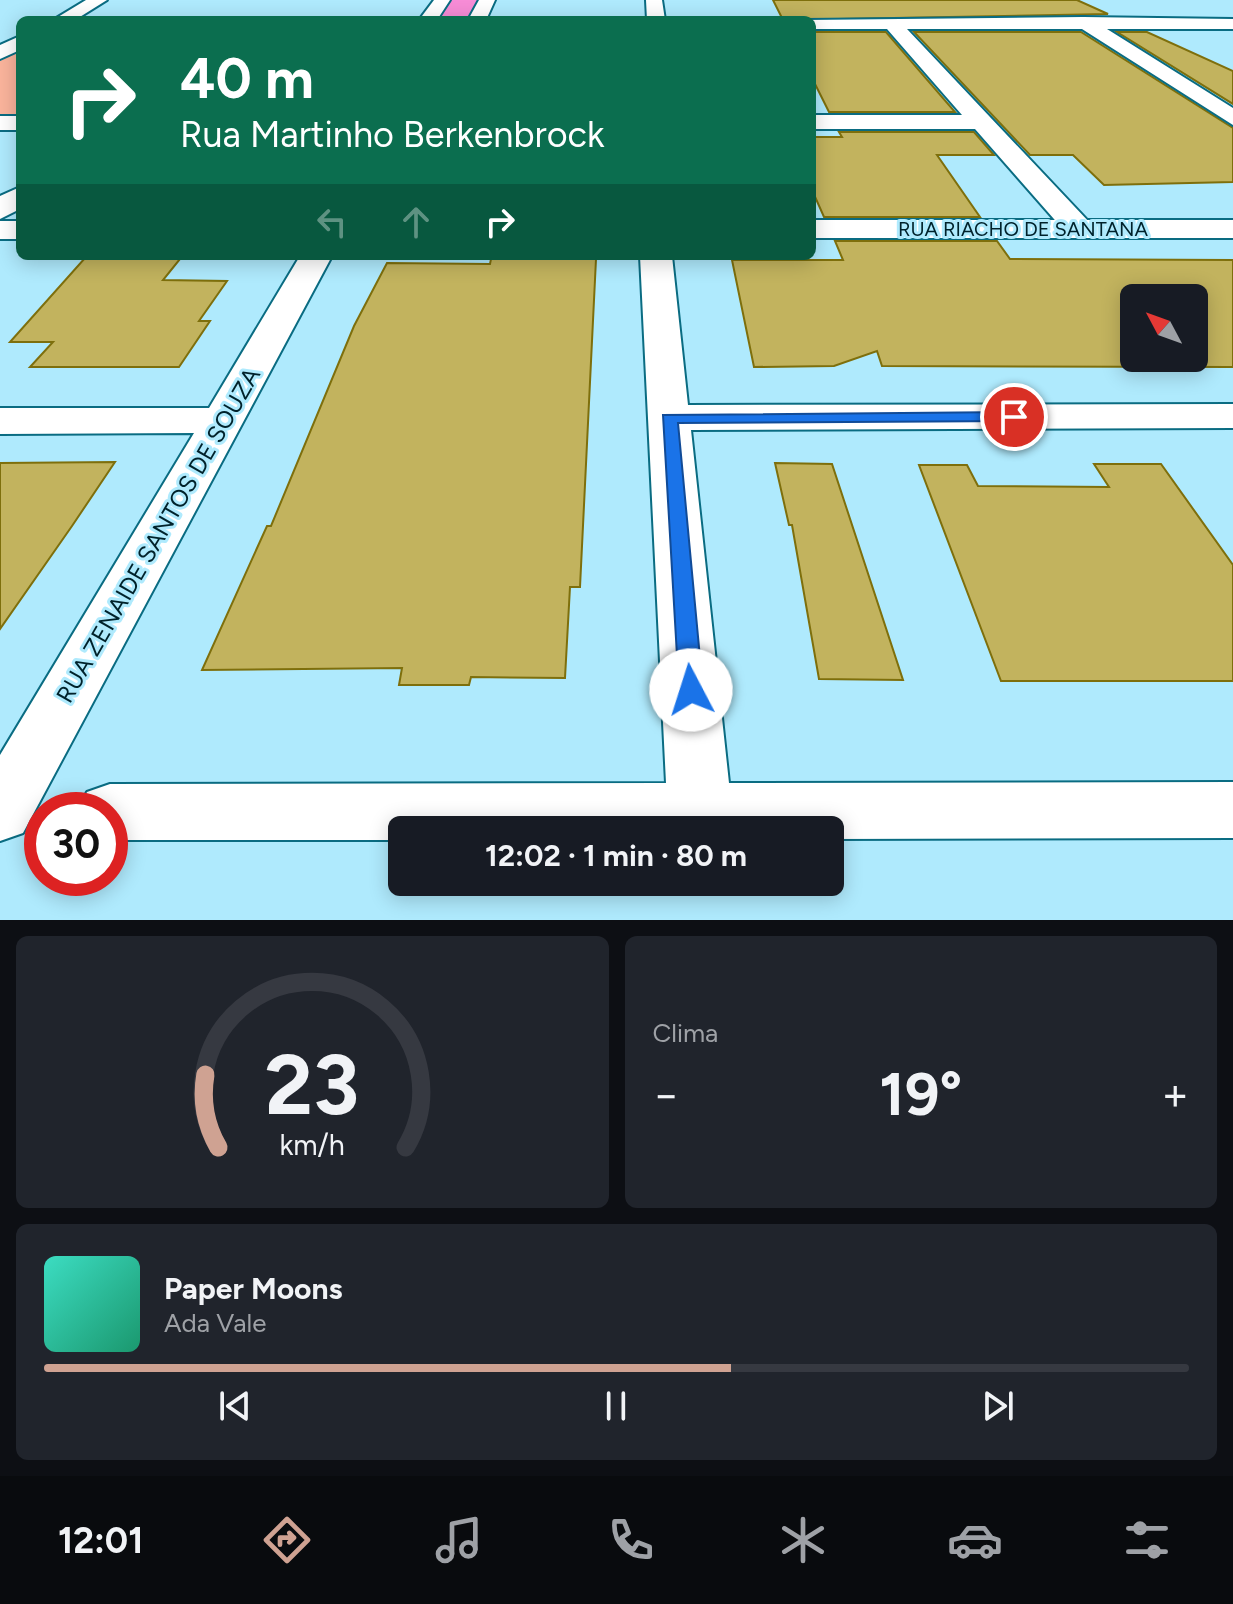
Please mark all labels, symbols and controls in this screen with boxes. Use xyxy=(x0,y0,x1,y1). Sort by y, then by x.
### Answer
text: 40 m xyxy=(180,45,314,112)
icon: right xyxy=(48,48,152,152)
text: Rua Martinho Berkenbrock xyxy=(180,113,604,156)
icon: left xyxy=(310,200,354,244)
icon: ahead xyxy=(394,200,438,244)
icon: right xyxy=(478,200,522,244)
street label: RUA RIACHO DE SANTANA xyxy=(898,217,1149,241)
north arrow xyxy=(1120,284,1208,372)
map controls xyxy=(1120,284,1208,372)
street label: RUA ZENAIDE SANTOS DE SOUZA xyxy=(50,362,267,708)
pin xyxy=(980,383,1048,451)
icon: arrive xyxy=(992,395,1036,439)
position arrow xyxy=(649,648,733,732)
speed limit sign: 30 xyxy=(24,792,128,896)
text: 12:02 · 1 min · 80 m xyxy=(485,837,747,874)
text: Clima xyxy=(653,1017,718,1049)
text: 23 xyxy=(265,1035,359,1135)
text: 19° xyxy=(879,1058,962,1130)
text: − xyxy=(653,1068,680,1121)
text: + xyxy=(1162,1068,1189,1121)
text: km/h xyxy=(280,1128,345,1162)
text: Paper Moons xyxy=(164,1270,343,1307)
text: Ada Vale xyxy=(164,1307,267,1339)
icon: previous xyxy=(213,1384,257,1428)
icon: pause xyxy=(594,1384,638,1428)
icon: next xyxy=(976,1384,1020,1428)
icon: directions xyxy=(259,1512,315,1568)
icon: music xyxy=(431,1512,487,1568)
icon: phone xyxy=(603,1512,659,1568)
icon: climate xyxy=(775,1512,831,1568)
icon: car xyxy=(947,1512,1003,1568)
icon: filters xyxy=(1119,1512,1175,1568)
text: 12:01 xyxy=(58,1519,143,1562)

